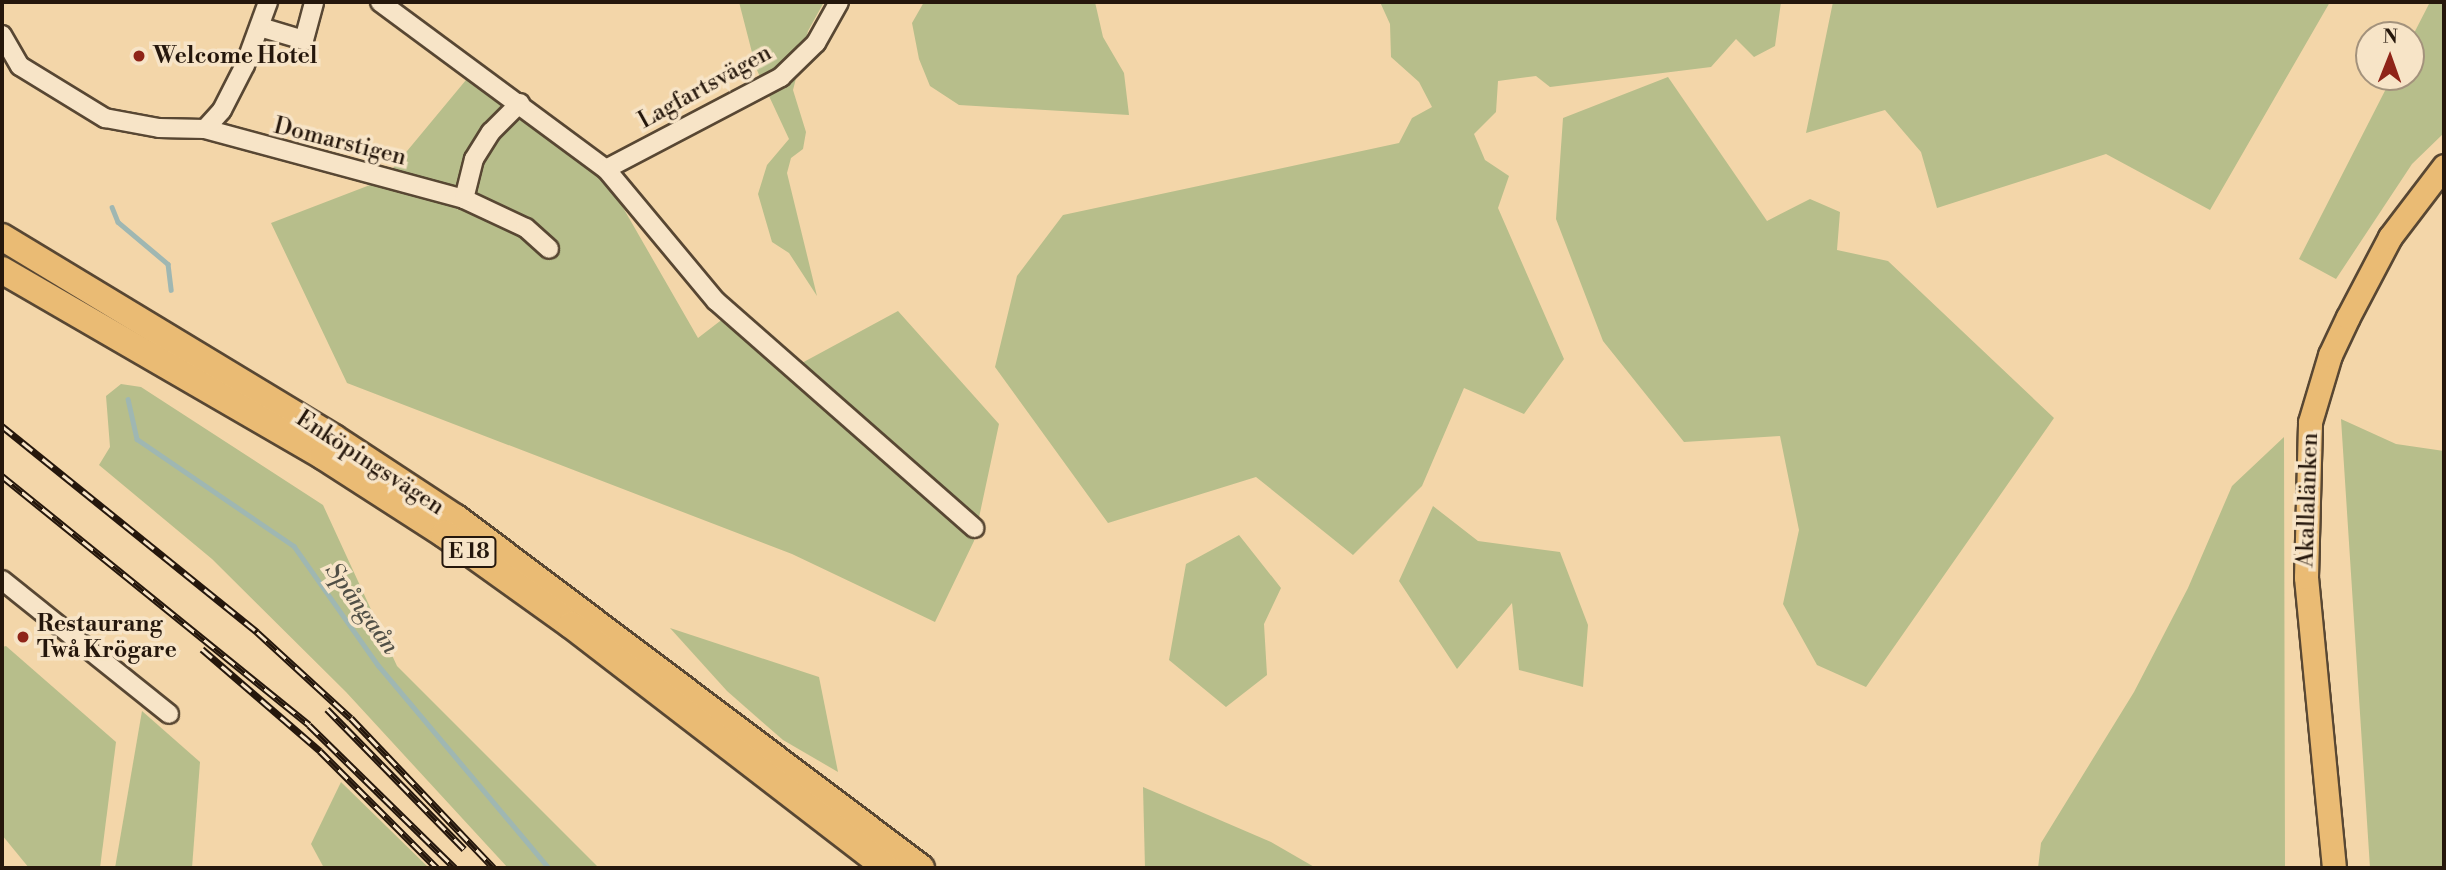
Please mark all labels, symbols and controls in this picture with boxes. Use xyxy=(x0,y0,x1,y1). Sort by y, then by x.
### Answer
north arrow xyxy=(2355,21,2425,91)
text: N xyxy=(2383,25,2398,49)
street label: Lagfartsvägen xyxy=(634,39,776,135)
place label: Welcome Hotel xyxy=(153,42,317,70)
marker: Welcome Hotel xyxy=(131,48,147,64)
street label: Domarstigen xyxy=(271,112,409,172)
street label: Enköpingsvägen xyxy=(291,405,449,521)
street label: Akallalänken xyxy=(2292,432,2324,568)
road number: E 18 xyxy=(441,534,497,570)
water label: Spångaån xyxy=(318,558,404,660)
place label: Restaurang Twå Krögare xyxy=(37,610,177,664)
marker: Restaurang Twå Krögare xyxy=(15,629,31,645)

